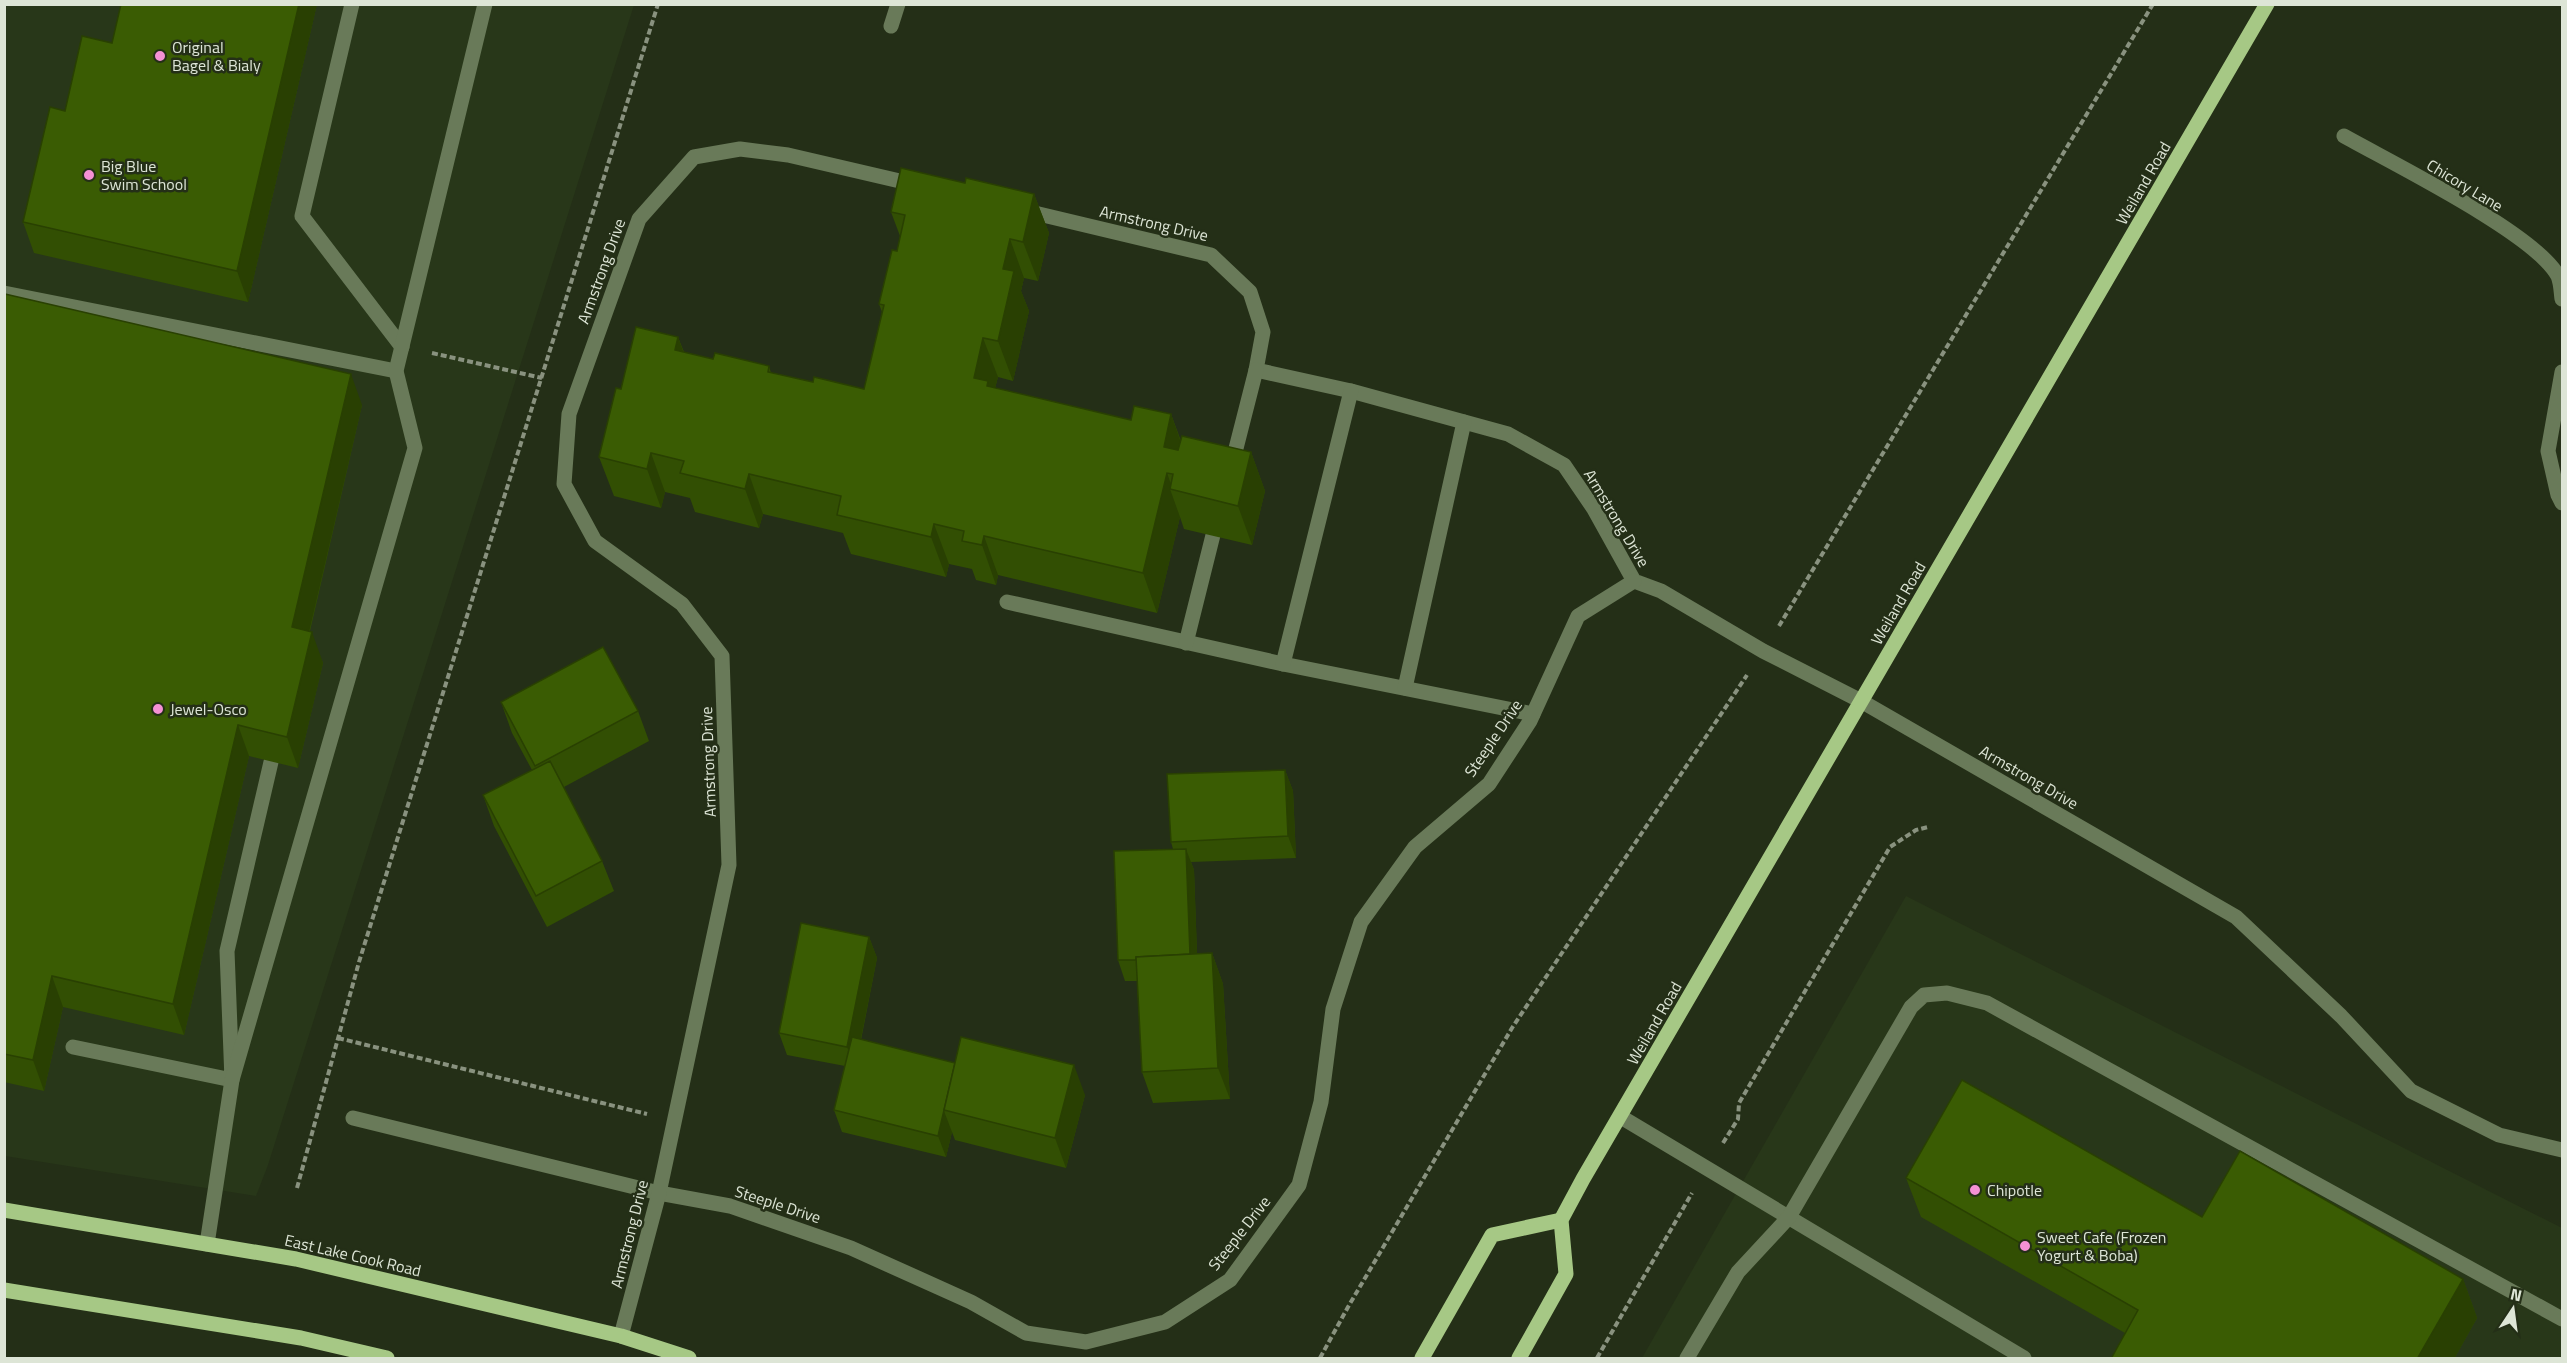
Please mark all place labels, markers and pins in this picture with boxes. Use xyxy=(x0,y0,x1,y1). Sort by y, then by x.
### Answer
place label: Original Bagel & Bialy xyxy=(172,35,261,77)
marker: Original Bagel & Bialy xyxy=(153,49,167,63)
place label: Big Blue Swim School xyxy=(101,154,187,196)
marker: Big Blue Swim School xyxy=(82,168,96,182)
place label: Jewel-Osco xyxy=(170,697,247,721)
marker: Jewel-Osco xyxy=(151,702,165,716)
place label: Chipotle xyxy=(1987,1178,2042,1202)
marker: Chipotle xyxy=(1968,1183,1982,1197)
place label: Sweet Cafe (Frozen Yogurt & Boba) xyxy=(2037,1225,2166,1267)
marker: Sweet Cafe (Frozen Yogurt & Boba) xyxy=(2018,1239,2032,1253)

